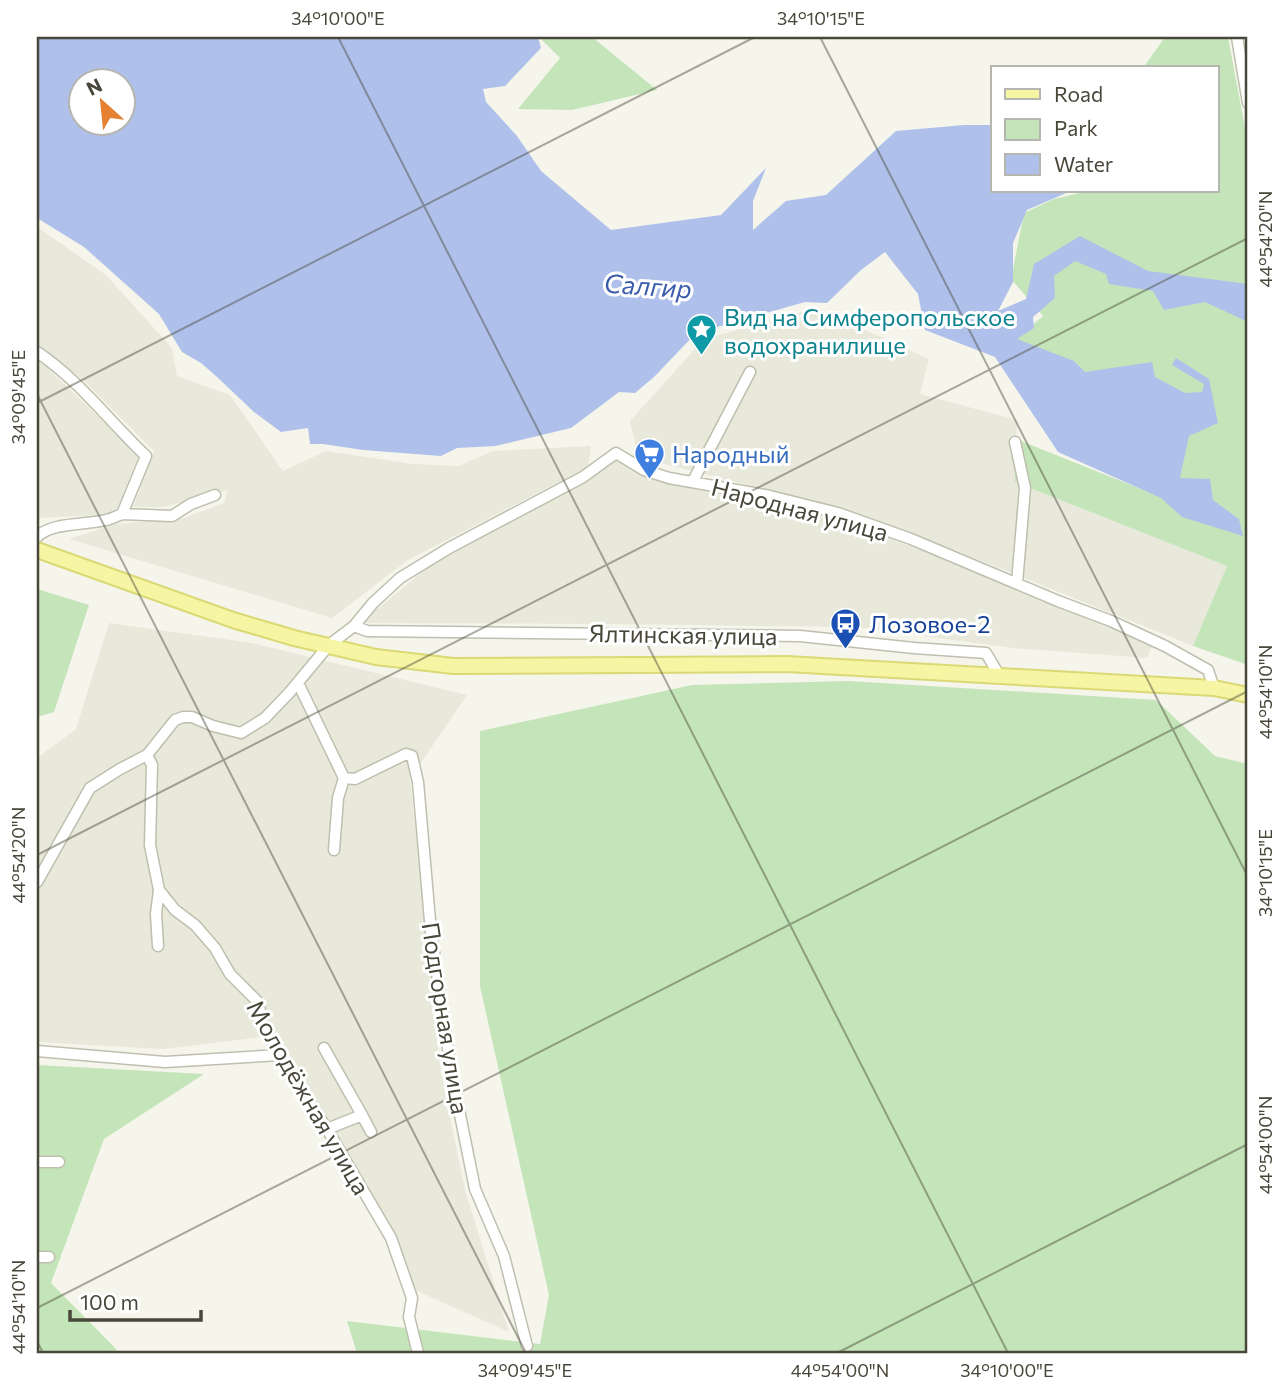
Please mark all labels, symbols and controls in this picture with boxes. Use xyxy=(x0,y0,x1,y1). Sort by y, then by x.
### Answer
text: 34°10'00"E xyxy=(291,7,385,29)
text: 34°10'15"E xyxy=(777,7,865,29)
north arrow xyxy=(66,66,136,136)
legend xyxy=(991,66,1218,192)
text: N xyxy=(82,73,106,100)
text: Road xyxy=(1054,81,1103,106)
text: Park xyxy=(1054,115,1098,140)
text: Water xyxy=(1054,151,1113,176)
text: 44°54'20"N xyxy=(1254,191,1276,287)
water label: Салгир xyxy=(603,266,693,304)
place label: Вид на Симферопольское водохранилище xyxy=(724,302,1015,359)
place icon: Вид на Симферопольское водохранилище xyxy=(684,313,718,357)
text: 34°09'45"E xyxy=(7,350,29,444)
supermarket icon: Народный xyxy=(632,436,666,480)
place label: Народный xyxy=(672,439,790,468)
street label: Народная улица xyxy=(709,471,891,547)
bus stop icon: Лозовое-2 xyxy=(829,606,863,650)
place label: Лозовое-2 xyxy=(869,609,991,638)
street label: Ялтинская улица xyxy=(588,618,778,650)
text: 44°54'10"N xyxy=(1254,645,1276,739)
text: 44°54'20"N xyxy=(7,807,29,903)
text: 34°10'15"E xyxy=(1254,829,1276,917)
street label: Подгорная улица xyxy=(417,920,475,1116)
street label: Молодёжная улица xyxy=(241,995,377,1199)
text: 44°54'00"N xyxy=(1254,1096,1276,1194)
text: 44°54'10"N xyxy=(7,1260,29,1354)
scale bar xyxy=(70,1278,201,1322)
text: 100 m xyxy=(80,1289,139,1314)
text: 34°09'45"E xyxy=(478,1359,572,1381)
text: 44°54'00"N xyxy=(791,1359,889,1381)
text: 34°10'00"E xyxy=(960,1359,1054,1381)

